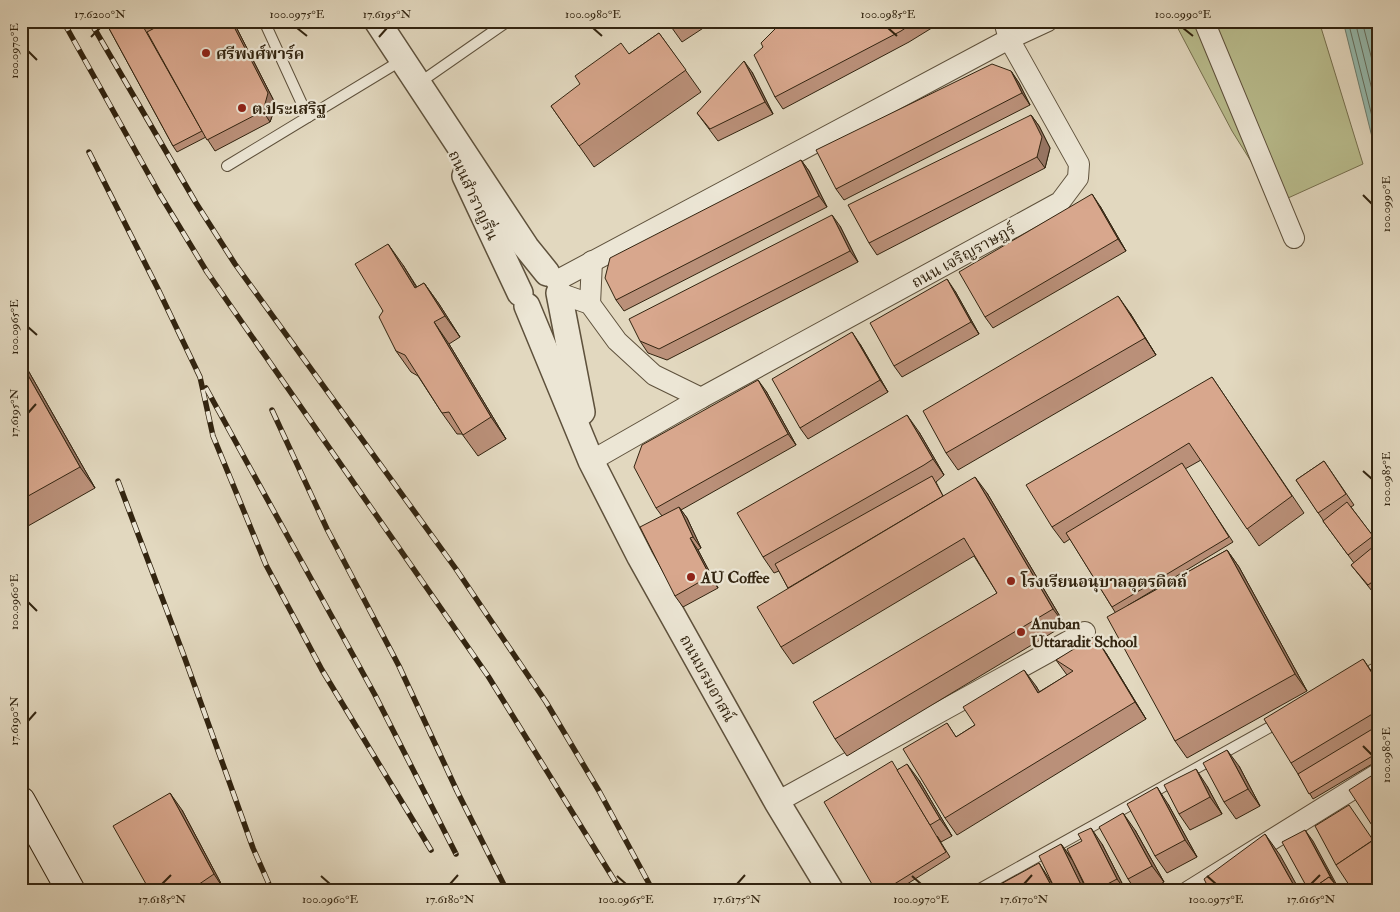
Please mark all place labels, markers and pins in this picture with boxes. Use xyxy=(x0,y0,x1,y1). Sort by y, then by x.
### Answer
place label: ศรีพงศ์พาร์ค xyxy=(216,44,304,64)
marker: ศรีพงศ์พาร์ค xyxy=(200,47,212,59)
place label: ต.ประเสริฐ xyxy=(252,99,326,119)
marker: ต.ประเสริฐ xyxy=(236,102,248,114)
place label: AU Coffee xyxy=(700,568,770,588)
marker: AU Coffee xyxy=(685,571,697,583)
place label: โรงเรียนอนุบาลอุตรดิตถ์ xyxy=(1020,571,1188,593)
marker: โรงเรียนอนุบาลอุตรดิตถ์ xyxy=(1005,575,1017,587)
place label: Anuban Uttaradit School xyxy=(1030,614,1138,652)
marker: Anuban Uttaradit School xyxy=(1015,626,1027,638)

